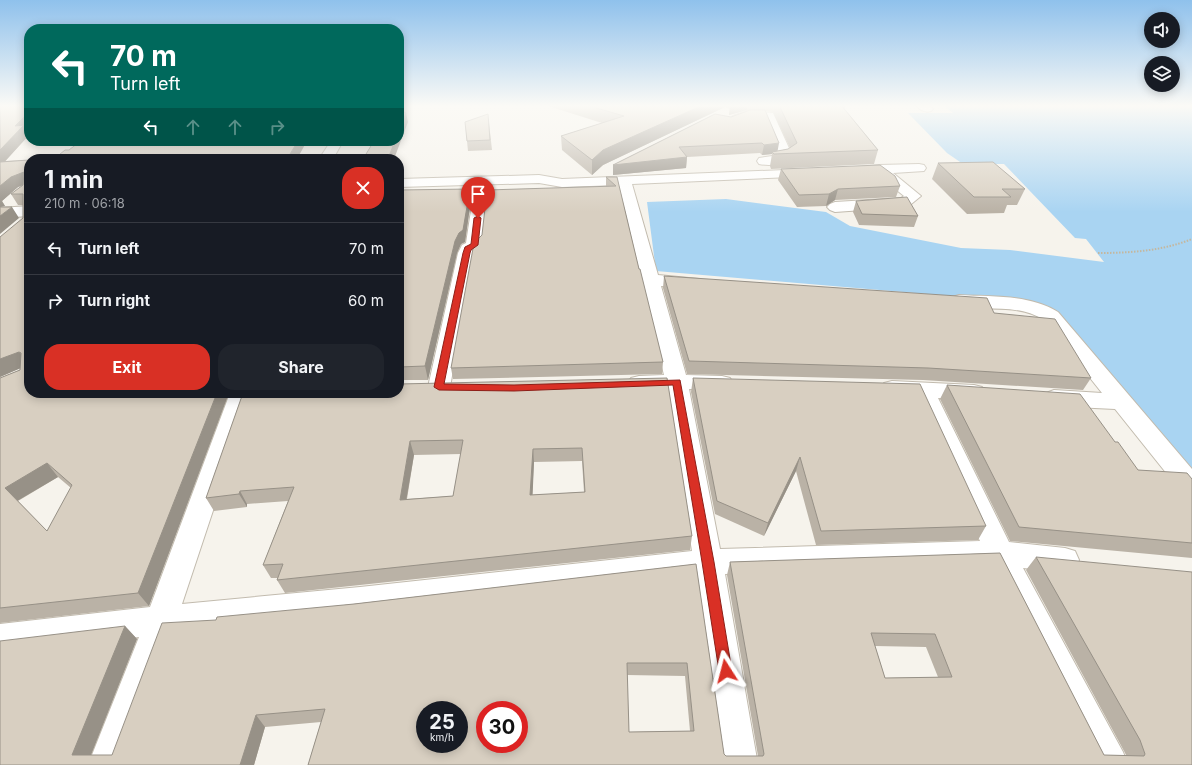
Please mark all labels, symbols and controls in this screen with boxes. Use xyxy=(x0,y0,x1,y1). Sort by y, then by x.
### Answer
map controls xyxy=(1144,12,1180,92)
button: sound xyxy=(1144,12,1180,48)
text: 70 m xyxy=(110,39,177,73)
icon: left xyxy=(44,40,96,92)
button: layers xyxy=(1144,56,1180,92)
text: Turn left xyxy=(110,73,180,94)
icon: left xyxy=(140,116,162,138)
icon: ahead xyxy=(182,116,204,138)
icon: ahead xyxy=(224,116,246,138)
icon: right xyxy=(266,116,288,138)
text: 1 min xyxy=(44,165,103,194)
button: close xyxy=(342,167,384,209)
pin xyxy=(461,177,495,218)
icon: arrive xyxy=(467,183,489,205)
text: 210 m · 06:18 xyxy=(44,195,125,211)
icon: left xyxy=(44,238,66,260)
text: Turn left xyxy=(78,239,139,258)
text: 70 m xyxy=(349,239,384,258)
icon: right xyxy=(44,290,66,312)
text: Turn right xyxy=(78,291,150,310)
text: 60 m xyxy=(348,291,384,310)
button: Exit xyxy=(44,344,210,390)
button: Share xyxy=(218,344,384,390)
position arrow xyxy=(705,650,747,692)
speed limit sign: 30 xyxy=(476,701,528,753)
text: 25 xyxy=(429,710,455,734)
text: km/h xyxy=(430,731,454,743)

